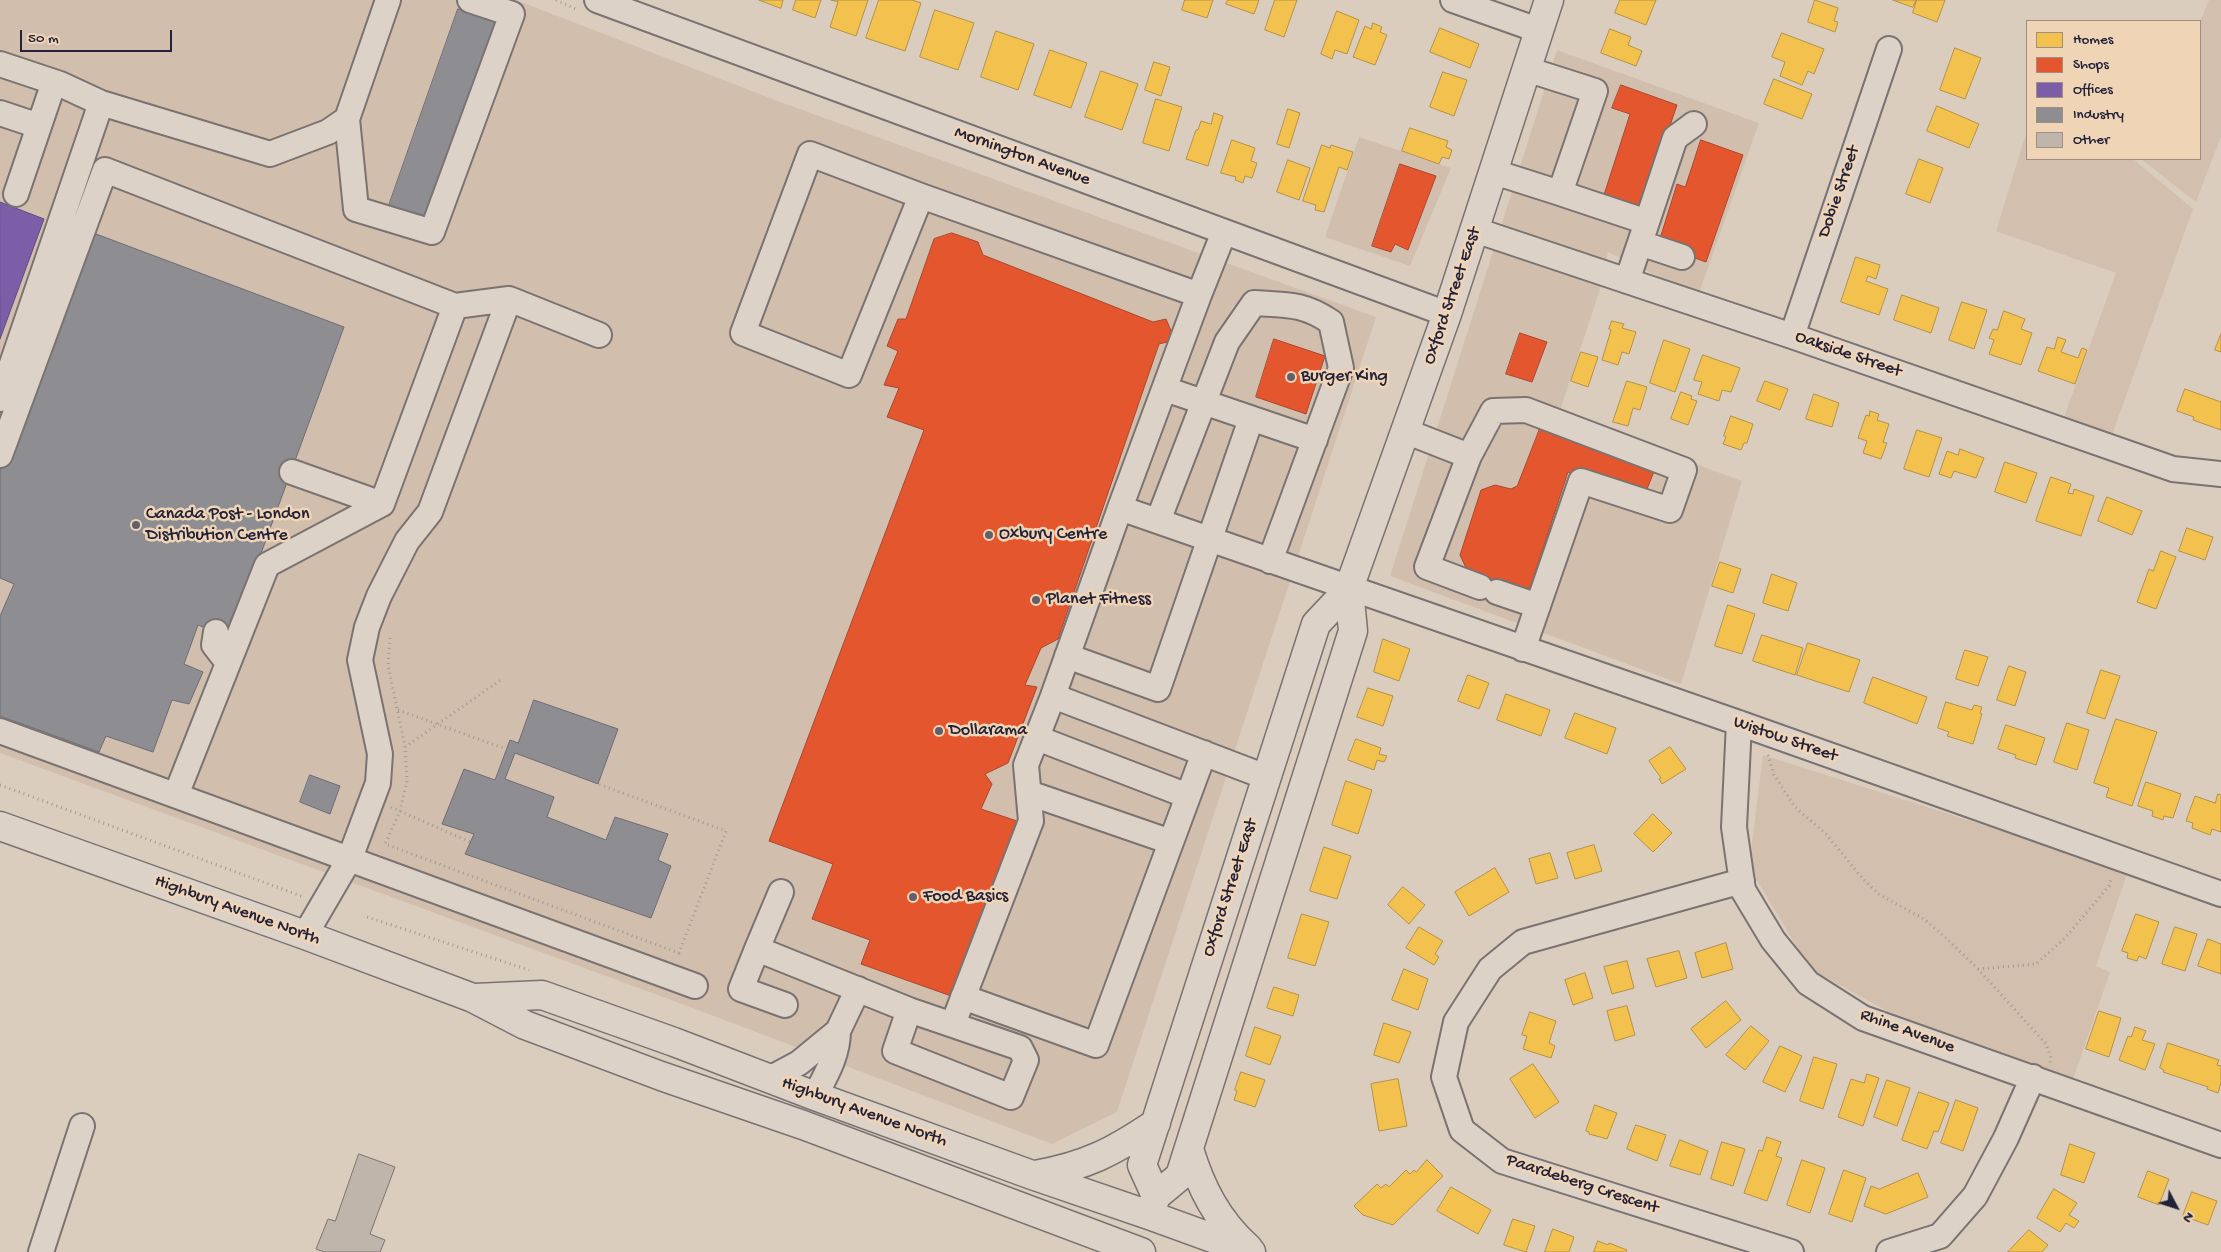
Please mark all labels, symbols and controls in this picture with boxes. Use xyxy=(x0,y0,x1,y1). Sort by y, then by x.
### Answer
scale bar xyxy=(22,20,175,52)
legend xyxy=(2026,20,2201,160)
text: 50 m xyxy=(28,30,59,48)
text: Homes xyxy=(2073,31,2113,49)
text: Shops xyxy=(2073,56,2109,74)
text: Offices xyxy=(2073,81,2113,99)
text: Industry xyxy=(2073,106,2124,124)
street label: Mornington Avenue xyxy=(951,122,1093,192)
text: Other xyxy=(2073,131,2109,149)
street label: Dobie Street xyxy=(1814,143,1866,241)
street label: Oxford Street East xyxy=(1419,225,1487,367)
street label: Oakside Street xyxy=(1792,327,1904,383)
place label: Burger King xyxy=(1301,366,1388,388)
marker: Burger King xyxy=(1285,371,1297,383)
place label: Canada Post - London Distribution Centre xyxy=(146,504,309,546)
marker: Canada Post - London Distribution Centre xyxy=(130,519,142,531)
place label: Oxbury Centre xyxy=(999,524,1107,546)
marker: Oxbury Centre xyxy=(983,529,995,541)
place label: Planet Fitness xyxy=(1046,589,1151,611)
marker: Planet Fitness xyxy=(1030,594,1042,606)
street label: Wistow Street xyxy=(1730,712,1840,768)
place label: Dollarama xyxy=(949,720,1027,742)
marker: Dollarama xyxy=(933,725,945,737)
street label: Oxford Street East xyxy=(1199,816,1263,960)
street label: Highbury Avenue North xyxy=(151,871,323,951)
place label: Food Basics xyxy=(923,886,1008,908)
marker: Food Basics xyxy=(907,891,919,903)
street label: Rhine Avenue xyxy=(1857,1005,1957,1059)
street label: Highbury Avenue North xyxy=(778,1073,950,1153)
street label: Paardeberg Crescent xyxy=(1503,1150,1661,1220)
north arrow xyxy=(2151,1182,2201,1232)
text: N xyxy=(2178,1208,2197,1226)

